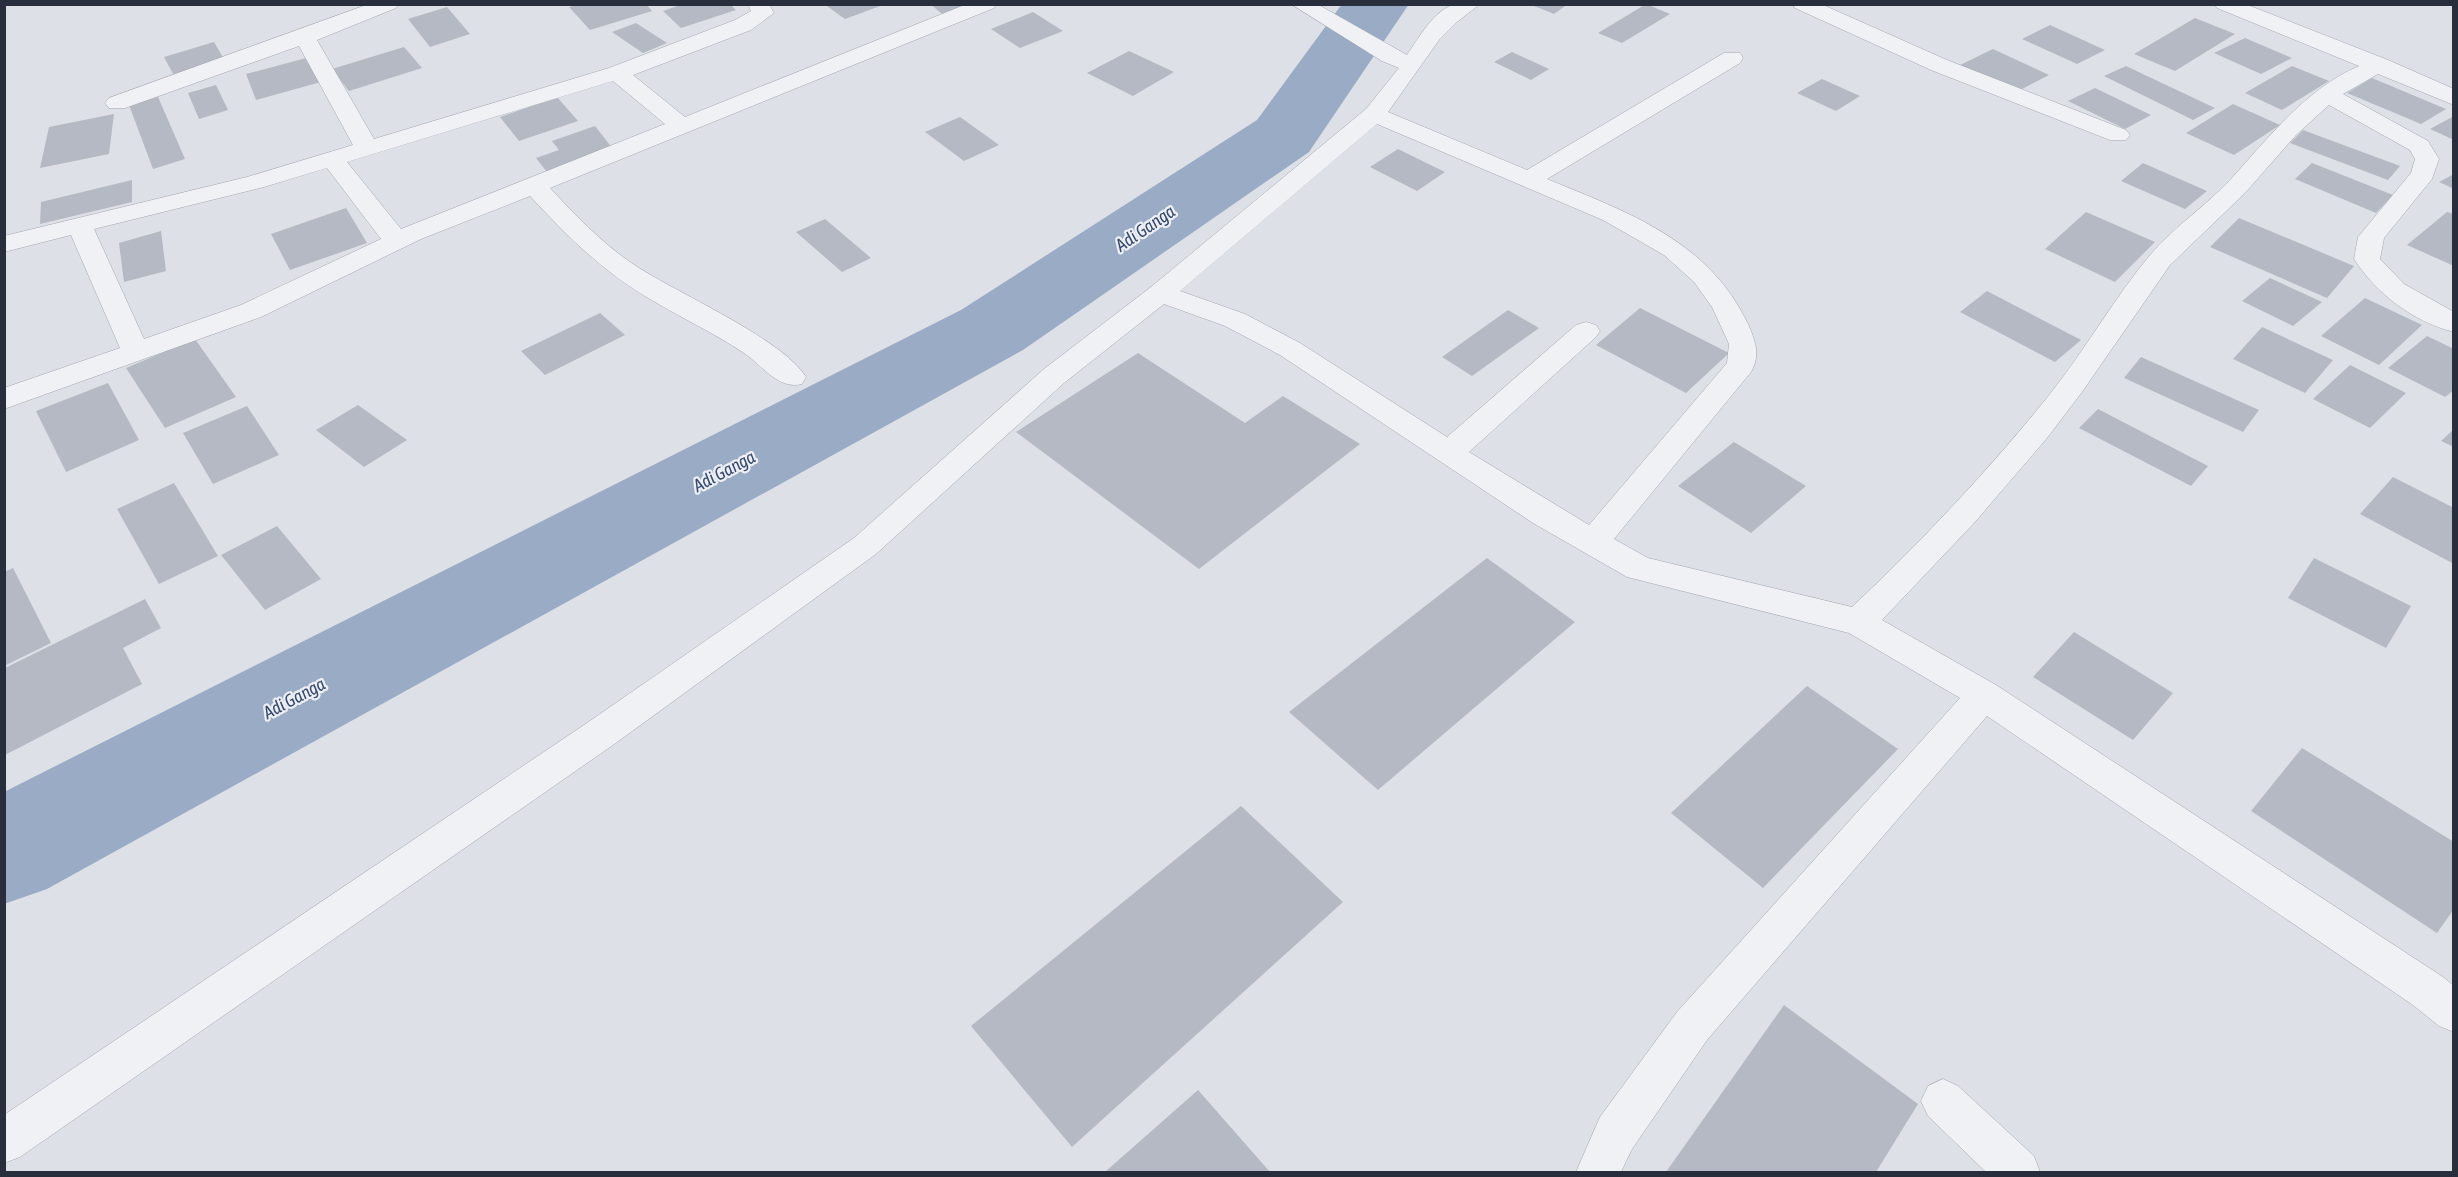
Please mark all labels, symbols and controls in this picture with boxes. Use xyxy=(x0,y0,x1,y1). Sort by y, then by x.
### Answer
water label: Adi Ganga xyxy=(1110,200,1179,256)
water label: Adi Ganga xyxy=(689,446,759,496)
water label: Adi Ganga xyxy=(259,673,329,723)

